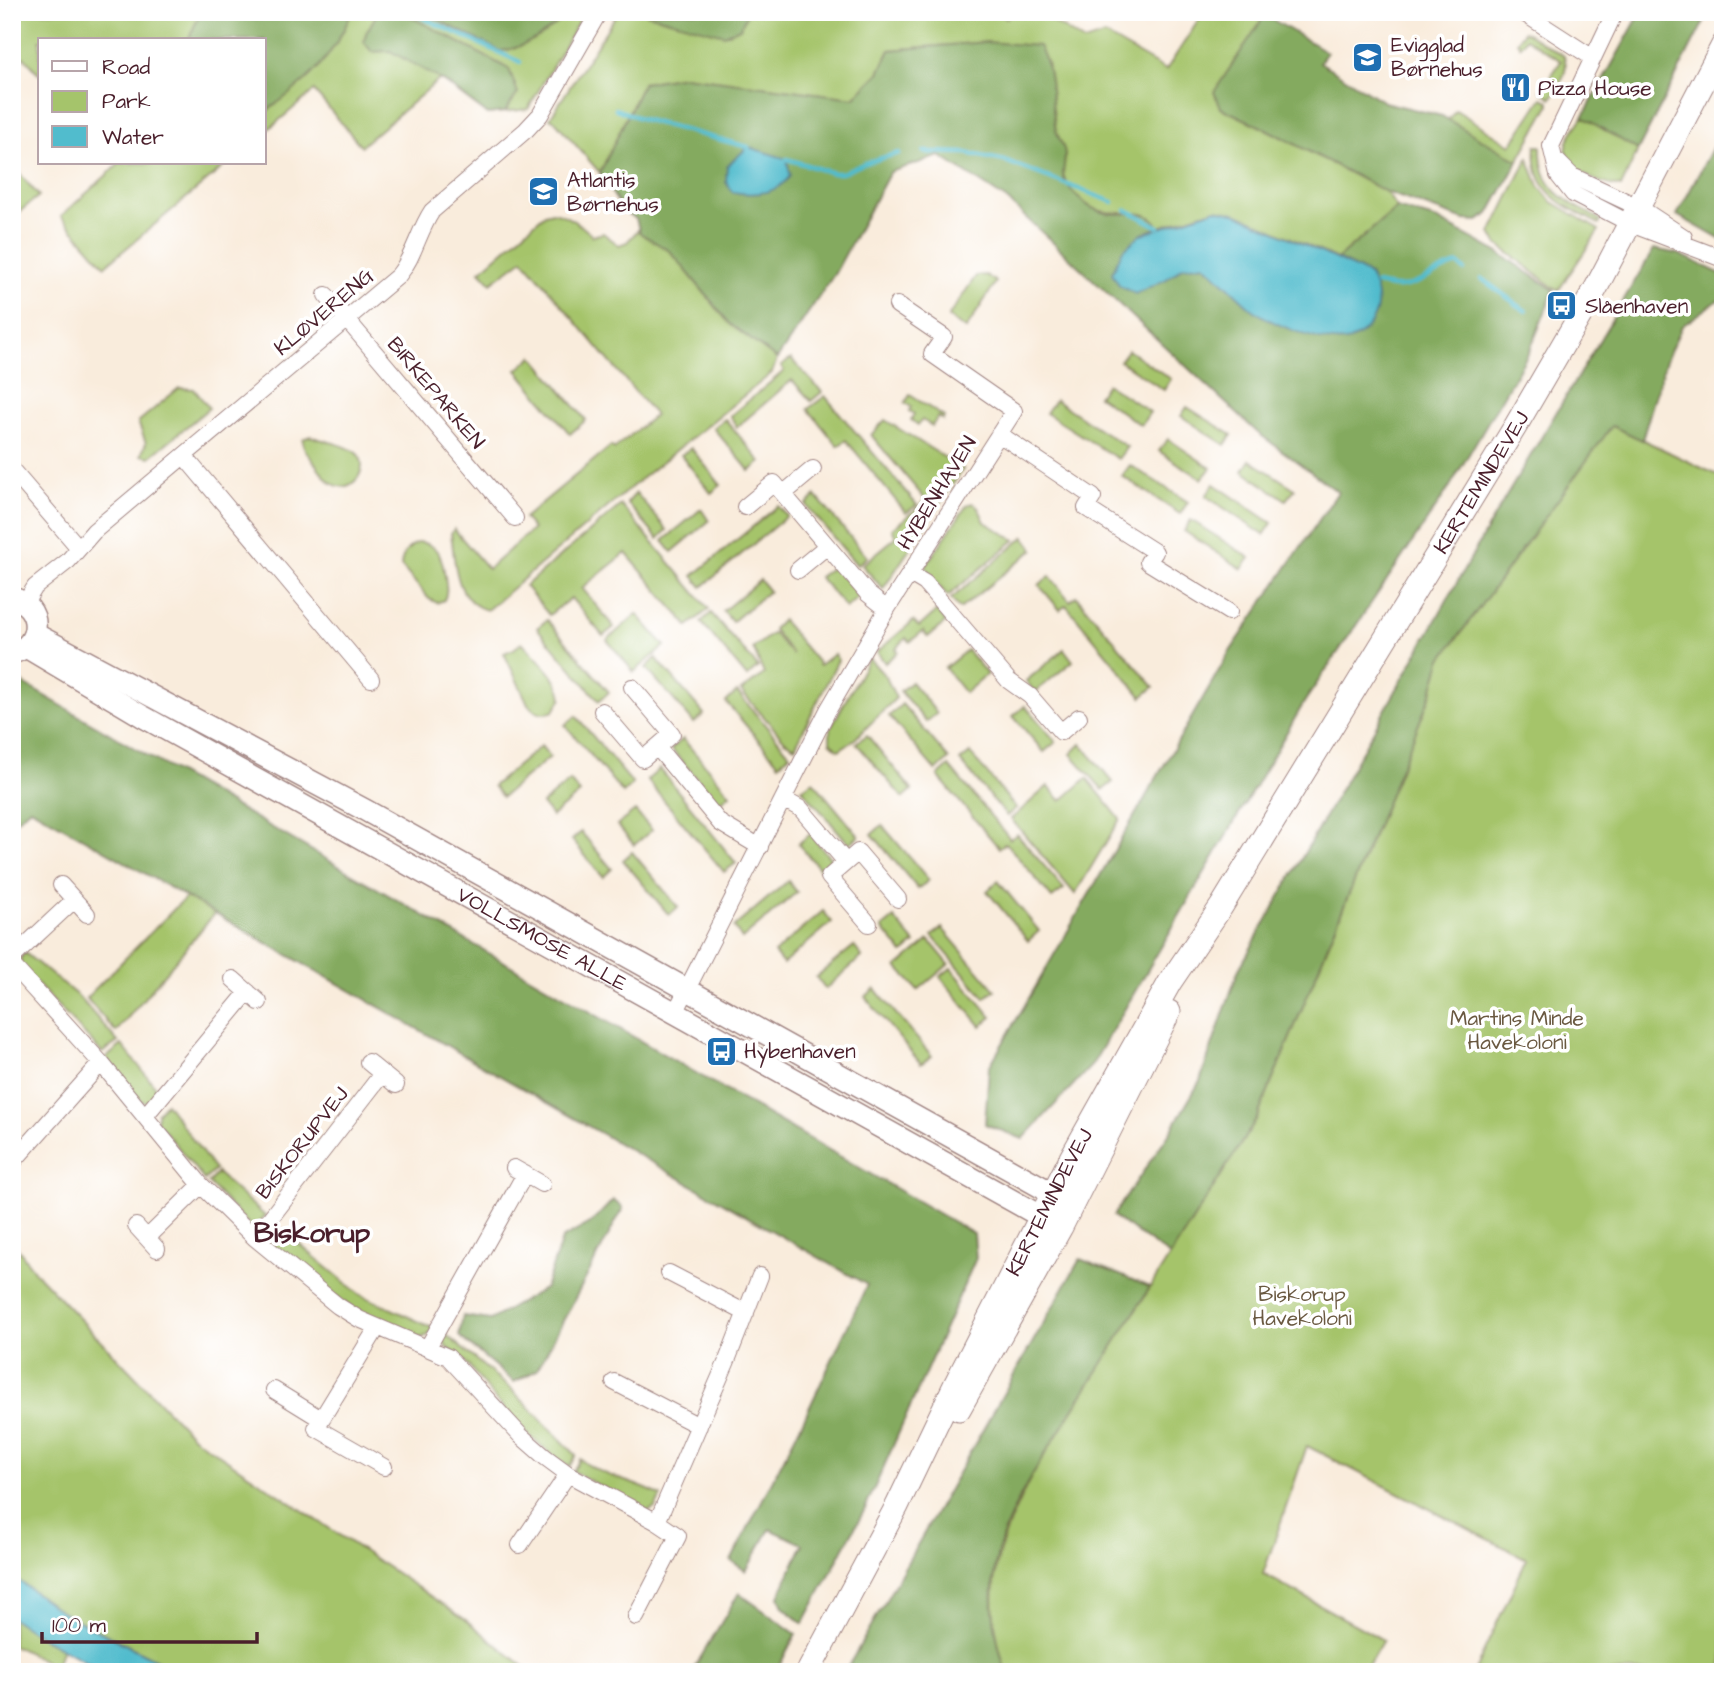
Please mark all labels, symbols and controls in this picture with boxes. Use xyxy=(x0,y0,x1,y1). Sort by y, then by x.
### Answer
place label: Evigglad Børnehus xyxy=(1391,31,1483,84)
legend xyxy=(38,38,266,164)
school or university icon: Evigglad Børnehus xyxy=(1351,40,1385,74)
text: Road xyxy=(102,53,150,82)
restaurant icon: Pizza House xyxy=(1498,71,1532,105)
place label: Pizza House xyxy=(1538,74,1652,103)
text: Park xyxy=(102,87,151,116)
text: Water xyxy=(102,123,164,152)
place label: Atlantis Børnehus xyxy=(567,166,659,219)
school or university icon: Atlantis Børnehus xyxy=(527,175,561,209)
street label: KLØVERENG xyxy=(268,261,380,362)
bus stop icon: Slåenhaven xyxy=(1545,289,1579,323)
place label: Slåenhaven xyxy=(1585,292,1688,321)
street label: BIRKEPARKEN xyxy=(380,331,492,455)
street label: KERTEMINDEVEJ xyxy=(1426,406,1536,559)
street label: HYBENHAVEN xyxy=(890,430,984,556)
street label: VOLLSMOSE ALLE xyxy=(452,880,633,998)
park label: Martins Minde Havekoloni xyxy=(1450,1004,1584,1057)
bus stop icon: Hybenhaven xyxy=(704,1034,738,1068)
place label: Hybenhaven xyxy=(744,1037,856,1068)
street label: BISKORUPVEJ xyxy=(249,1081,355,1205)
street label: KERTEMINDEVEJ xyxy=(999,1123,1099,1281)
district label: Biskorup xyxy=(254,1214,371,1254)
park label: Biskorup Havekoloni xyxy=(1252,1280,1352,1333)
scale bar xyxy=(42,1600,257,1644)
text: 100 m xyxy=(52,1611,107,1640)

